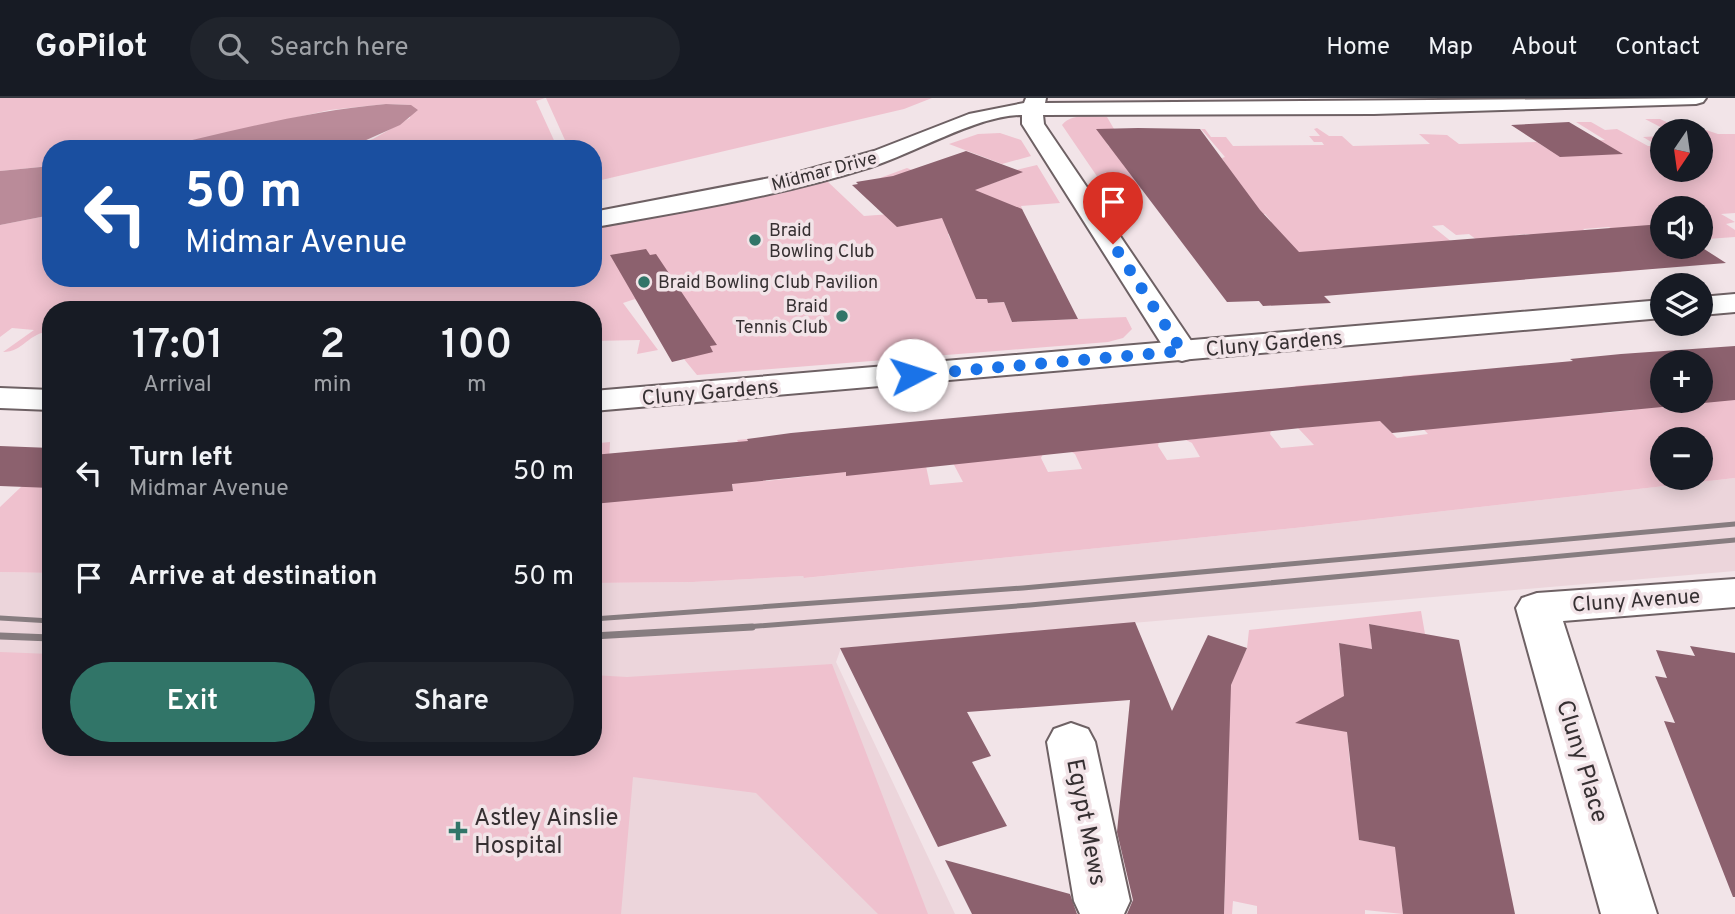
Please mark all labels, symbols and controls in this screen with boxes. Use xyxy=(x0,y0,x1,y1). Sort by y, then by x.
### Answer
search box xyxy=(190,17,680,80)
text: GoPilot xyxy=(35,27,148,69)
icon: search xyxy=(214,29,252,67)
text: Search here xyxy=(270,32,408,65)
text: Home xyxy=(1326,33,1390,63)
text: Map xyxy=(1428,33,1473,63)
text: About xyxy=(1511,33,1577,63)
text: Contact xyxy=(1615,33,1700,63)
north arrow xyxy=(1650,119,1713,182)
map controls xyxy=(1650,119,1713,490)
street label: Midmar Drive xyxy=(769,147,880,198)
text: 50 m xyxy=(185,163,302,225)
icon: left xyxy=(70,168,161,259)
pin xyxy=(1083,172,1143,244)
icon: arrive xyxy=(1094,183,1132,221)
button: sound xyxy=(1650,196,1713,259)
place label: Braid Bowling Club xyxy=(769,220,874,264)
text: Midmar Avenue xyxy=(185,224,407,264)
marker: Braid Bowling Club xyxy=(747,232,763,248)
place label: Braid Bowling Club Pavilion xyxy=(658,272,878,295)
button: layers xyxy=(1650,273,1713,336)
marker: Braid Bowling Club Pavilion xyxy=(636,274,652,290)
place label: Braid Tennis Club xyxy=(735,296,828,340)
marker: Braid Tennis Club xyxy=(834,308,850,324)
text: 17:01 xyxy=(132,320,224,373)
text: 2 xyxy=(319,320,345,373)
text: 100 xyxy=(441,320,512,373)
street label: Cluny Gardens xyxy=(1205,325,1344,364)
position arrow xyxy=(875,338,949,412)
button: + xyxy=(1650,350,1713,413)
text: Arrival xyxy=(143,371,212,400)
text: min xyxy=(313,371,351,400)
text: m xyxy=(467,371,486,400)
street label: Cluny Gardens xyxy=(641,374,780,413)
button: − xyxy=(1650,427,1713,490)
text: Turn left xyxy=(129,442,233,475)
icon: left xyxy=(70,454,108,492)
text: 50 m xyxy=(513,456,574,489)
text: Midmar Avenue xyxy=(129,475,289,504)
icon: arrive xyxy=(70,559,108,597)
text: Arrive at destination xyxy=(129,561,377,594)
text: 50 m xyxy=(513,561,574,594)
street label: Cluny Avenue xyxy=(1571,584,1701,619)
button: Exit xyxy=(70,662,315,742)
button: Share xyxy=(329,662,574,742)
street label: Cluny Place xyxy=(1548,697,1614,827)
street label: Egypt Mews xyxy=(1058,756,1112,888)
place label: Astley Ainslie Hospital xyxy=(474,804,618,862)
marker: Astley Ainslie Hospital xyxy=(448,821,468,841)

